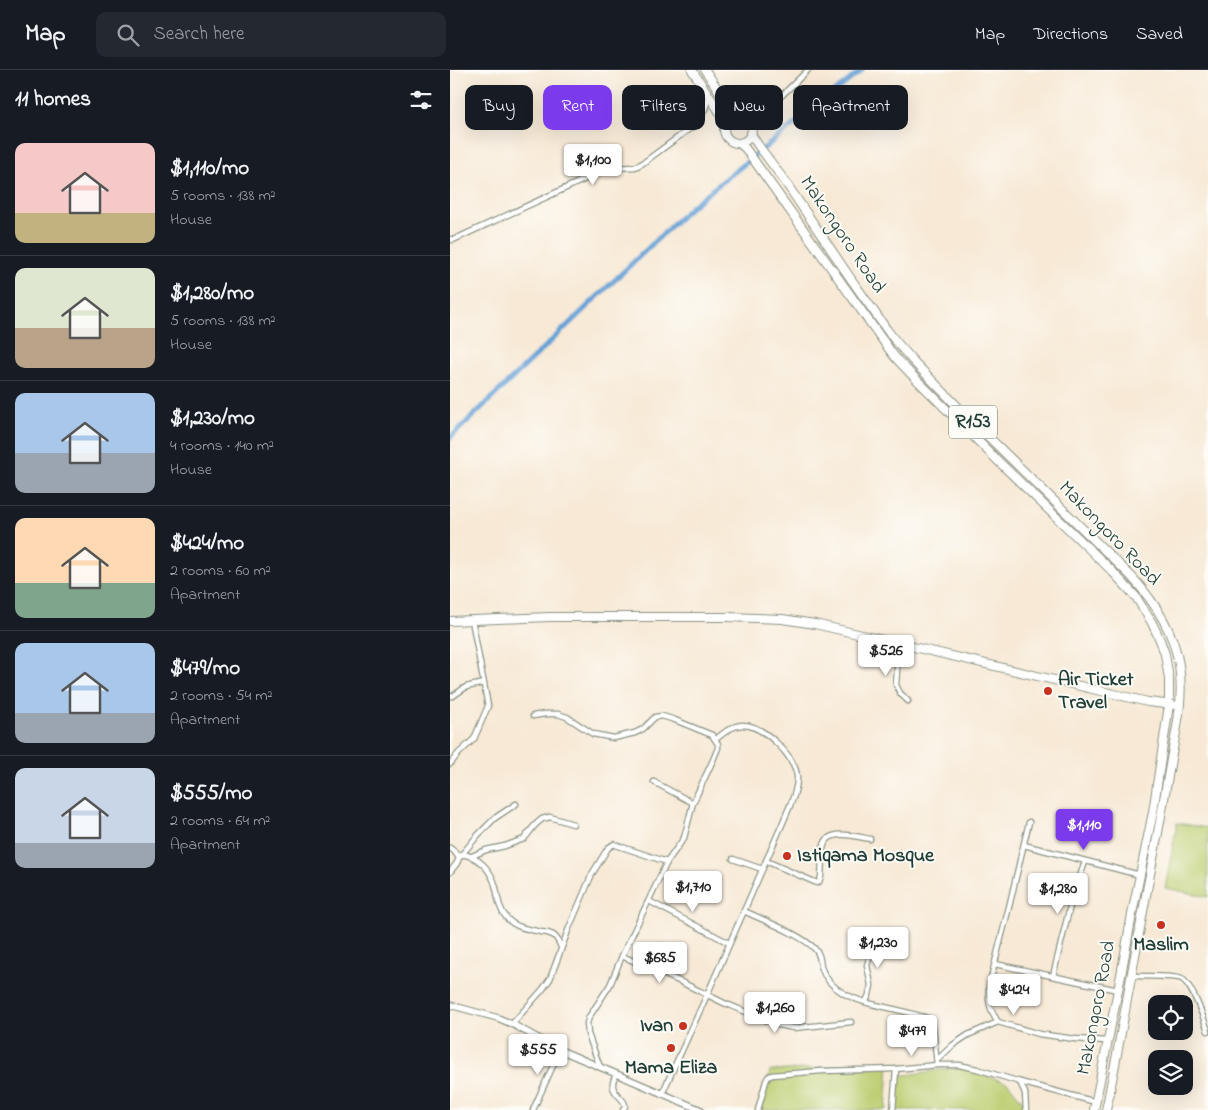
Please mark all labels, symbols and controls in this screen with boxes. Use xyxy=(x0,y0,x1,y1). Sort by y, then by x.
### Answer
search box xyxy=(96,12,446,57)
text: Map xyxy=(25,17,66,52)
icon: search xyxy=(114,21,142,49)
text: Search here xyxy=(154,21,245,48)
text: Map xyxy=(975,22,1005,48)
text: Directions xyxy=(1033,22,1108,48)
text: Saved xyxy=(1136,22,1183,48)
text: 11 homes xyxy=(15,85,91,115)
chip: Buy xyxy=(465,85,533,130)
chip: Rent xyxy=(543,85,612,130)
chip: Filters xyxy=(622,85,705,130)
chip: New xyxy=(715,85,783,130)
chip: Apartment xyxy=(793,85,908,130)
icon: filters xyxy=(407,86,435,114)
pin: $1,100 xyxy=(552,144,634,186)
text: $1,100 xyxy=(575,148,611,172)
text: $1,110/mo xyxy=(170,154,249,184)
icon: home xyxy=(55,163,115,223)
street label: Makongoro Road xyxy=(791,170,892,300)
text: 5 rooms · 138 m² xyxy=(170,184,276,208)
text: House xyxy=(170,208,212,232)
text: $1,280/mo xyxy=(170,279,254,309)
icon: home xyxy=(55,288,115,348)
text: 5 rooms · 138 m² xyxy=(170,309,276,333)
text: House xyxy=(170,333,212,357)
text: $1,230/mo xyxy=(170,404,255,434)
road number: R153 xyxy=(949,406,997,438)
icon: home xyxy=(55,413,115,473)
text: 4 rooms · 140 m² xyxy=(170,434,274,458)
text: House xyxy=(170,458,212,482)
street label: Makongoro Road xyxy=(1050,475,1167,594)
text: $424/mo xyxy=(170,529,244,559)
icon: home xyxy=(55,538,115,598)
text: 2 rooms · 60 m² xyxy=(170,559,271,583)
text: Apartment xyxy=(170,583,240,607)
pin: $526 xyxy=(856,634,916,677)
text: $526 xyxy=(869,639,903,663)
text: $479/mo xyxy=(170,654,240,684)
icon: home xyxy=(55,663,115,723)
place label: Air Ticket Travel xyxy=(1058,666,1134,718)
text: 2 rooms · 54 m² xyxy=(170,684,272,708)
marker: Air Ticket Travel xyxy=(1042,685,1054,697)
text: Apartment xyxy=(170,708,240,732)
text: $555/mo xyxy=(170,779,252,809)
icon: home xyxy=(55,788,115,848)
pin: $1,110 xyxy=(1043,808,1125,851)
text: 2 rooms · 64 m² xyxy=(170,809,270,833)
text: $1,110 xyxy=(1067,813,1101,837)
text: Apartment xyxy=(170,833,240,857)
place label: Istiqama Mosque xyxy=(797,842,935,871)
marker: Istiqama Mosque xyxy=(781,850,793,862)
pin: $1,710 xyxy=(652,870,734,913)
pin: $1,280 xyxy=(1017,872,1099,915)
text: $1,710 xyxy=(675,875,711,899)
text: $1,280 xyxy=(1039,877,1077,901)
marker: Maslim xyxy=(1155,919,1167,931)
pin: $1,230 xyxy=(837,926,919,969)
text: $1,230 xyxy=(859,931,898,955)
place label: Maslim xyxy=(1133,931,1189,960)
street label: Makongoro Road xyxy=(1070,938,1125,1078)
pin: $685 xyxy=(630,942,690,984)
text: $685 xyxy=(644,946,676,970)
pin: $424 xyxy=(984,974,1044,1016)
text: $424 xyxy=(999,978,1029,1002)
pin: $1,260 xyxy=(734,992,816,1034)
map controls xyxy=(1148,995,1193,1095)
button: locate xyxy=(1148,995,1193,1040)
text: $1,260 xyxy=(755,996,795,1020)
place label: Ivan xyxy=(640,1012,673,1041)
pin: $479 xyxy=(882,1014,942,1057)
text: $479 xyxy=(898,1019,926,1043)
marker: Ivan xyxy=(677,1020,689,1032)
pin: $555 xyxy=(508,1034,568,1076)
text: $555 xyxy=(519,1038,557,1062)
marker: Mama Eliza xyxy=(665,1042,677,1054)
button: layers xyxy=(1148,1050,1193,1095)
place label: Mama Eliza xyxy=(625,1054,717,1083)

